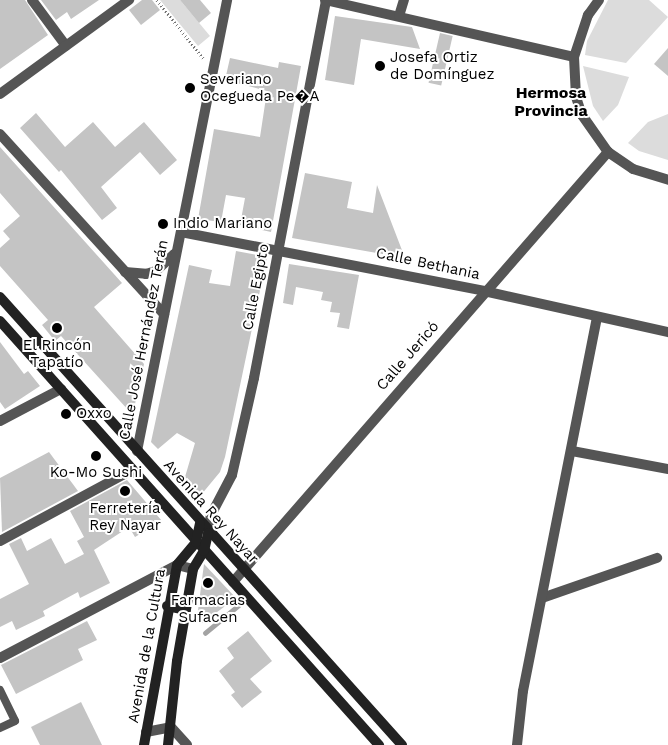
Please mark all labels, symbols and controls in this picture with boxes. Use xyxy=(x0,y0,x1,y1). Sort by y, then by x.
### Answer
place label: Josefa Ortiz de Domínguez xyxy=(390,48,494,83)
marker: Josefa Ortiz de Domínguez xyxy=(374,60,386,72)
place label: Severiano Ocegueda Pe�A xyxy=(200,70,320,105)
marker: Severiano Ocegueda Pe�A xyxy=(184,82,196,94)
district label: Hermosa Provincia xyxy=(514,83,588,121)
place label: Indio Mariano xyxy=(173,215,272,233)
marker: Indio Mariano xyxy=(157,218,169,230)
street label: Calle José Hernández Terán xyxy=(116,238,172,442)
street label: Calle Egipto xyxy=(239,242,273,332)
street label: Calle Bethania xyxy=(374,244,482,284)
street label: Calle Jericó xyxy=(373,318,443,394)
marker: El Rincón Tapatío xyxy=(51,322,63,334)
place label: El Rincón Tapatío xyxy=(22,336,92,371)
place label: Oxxo xyxy=(76,405,112,423)
marker: Oxxo xyxy=(60,408,72,420)
marker: Ko-Mo Sushi xyxy=(90,450,102,462)
street label: Avenida Rey Nayar xyxy=(159,456,263,568)
place label: Ko-Mo Sushi xyxy=(50,464,142,482)
marker: Ferretería Rey Nayar xyxy=(119,485,131,497)
place label: Ferretería Rey Nayar xyxy=(89,499,161,534)
street label: Avenida de la Cultura xyxy=(124,567,170,725)
marker: Farmacias Sufacen xyxy=(202,577,214,589)
place label: Farmacias Sufacen xyxy=(171,591,245,626)

